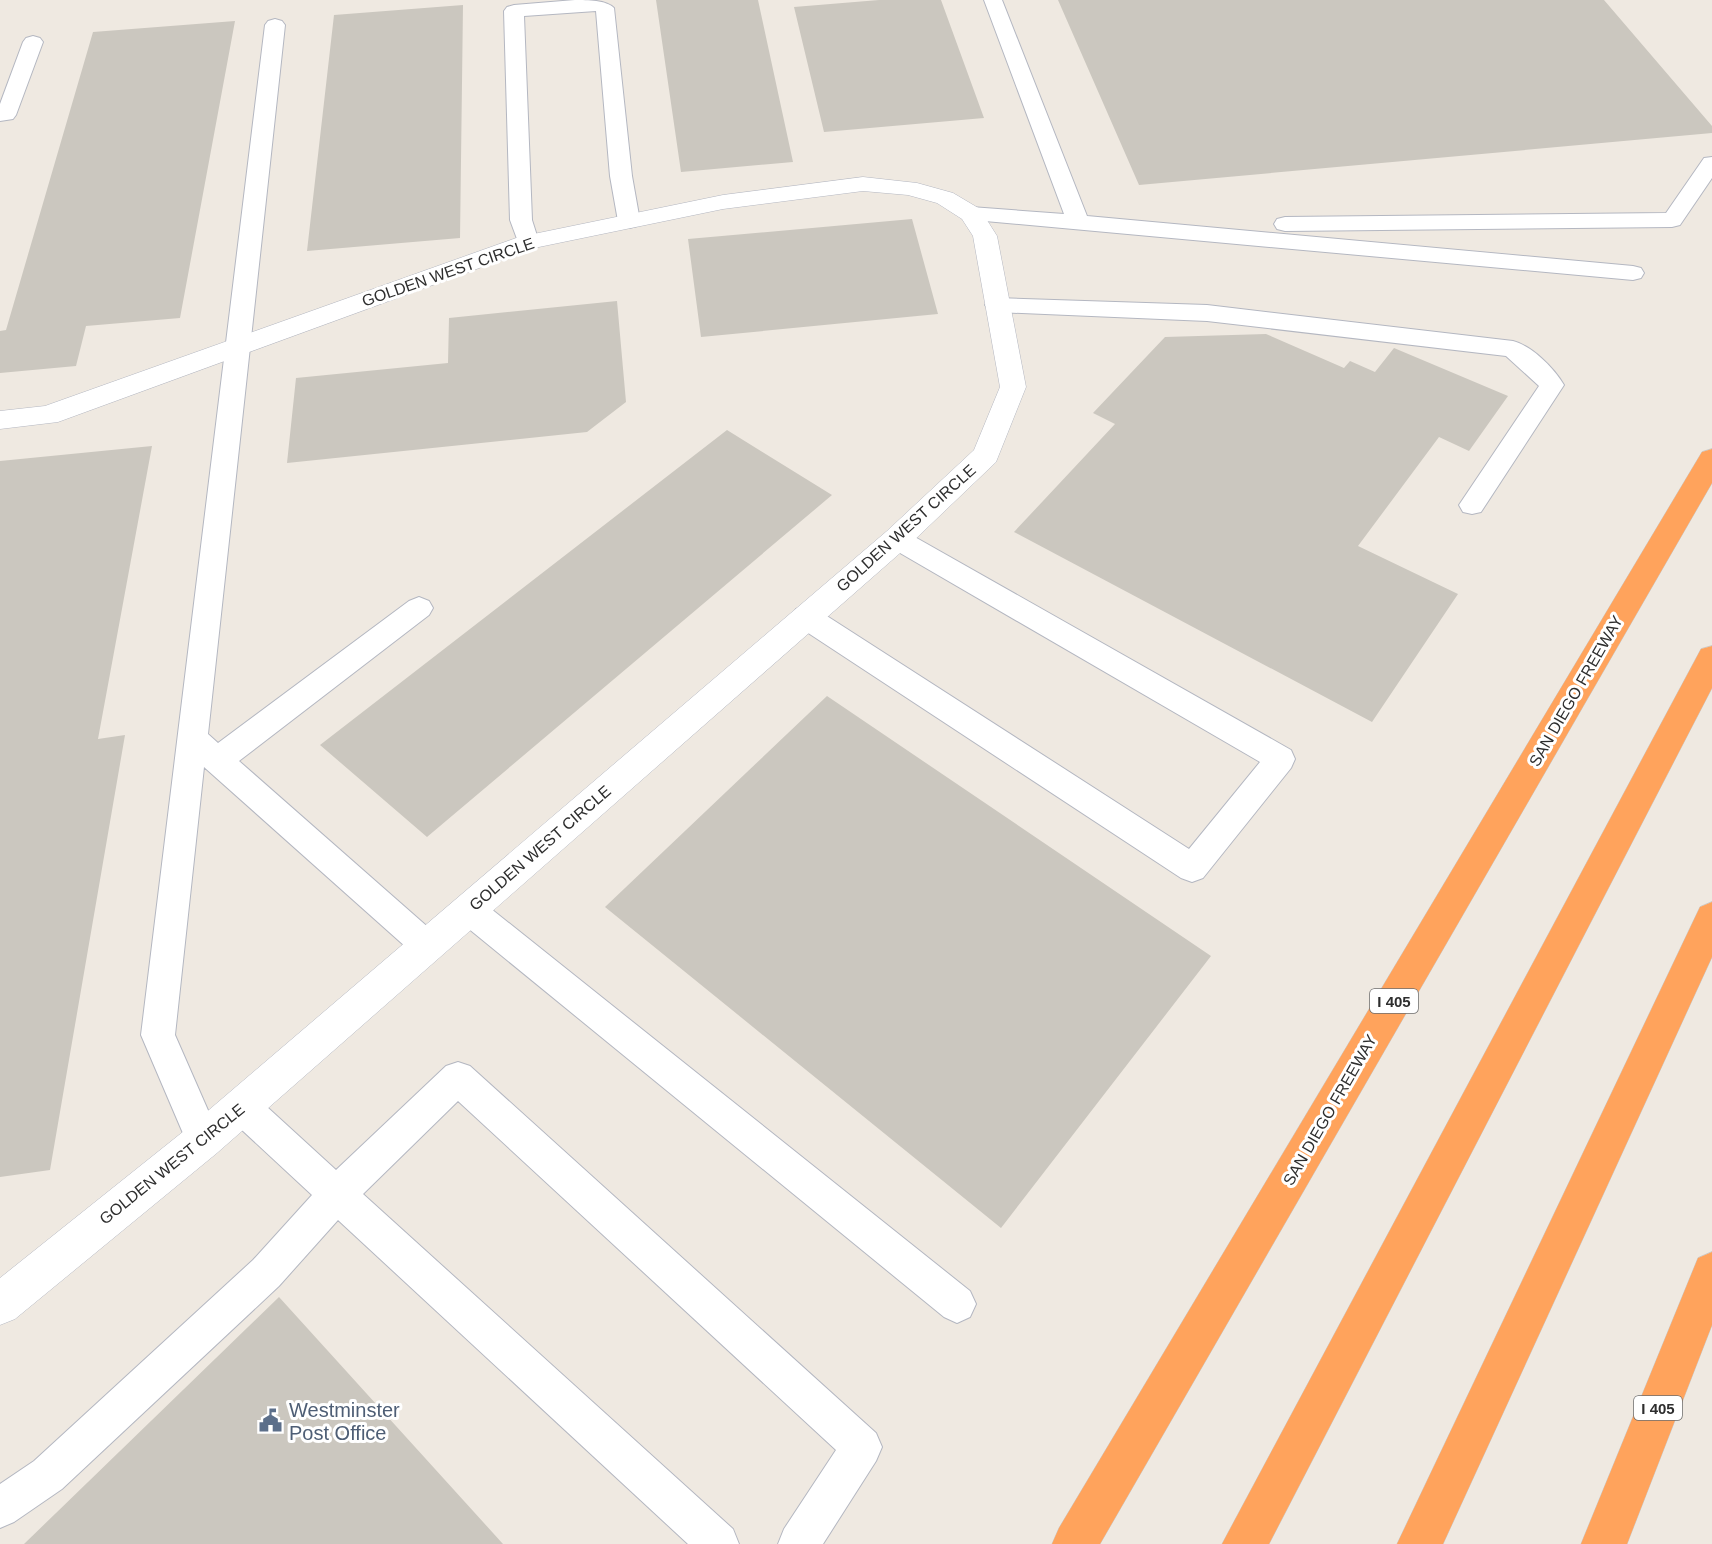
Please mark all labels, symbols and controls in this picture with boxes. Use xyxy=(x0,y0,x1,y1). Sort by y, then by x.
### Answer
street label: GOLDEN WEST CIRCLE xyxy=(360,234,536,310)
street label: GOLDEN WEST CIRCLE xyxy=(833,461,979,595)
street label: SAN DIEGO FREEWAY xyxy=(1526,613,1626,769)
street label: GOLDEN WEST CIRCLE xyxy=(466,782,614,914)
road number: I 405 xyxy=(1370,989,1418,1013)
street label: SAN DIEGO FREEWAY xyxy=(1280,1032,1380,1188)
street label: GOLDEN WEST CIRCLE xyxy=(96,1100,248,1228)
road number: I 405 xyxy=(1634,1396,1682,1420)
place label: Westminster Post Office xyxy=(289,1399,400,1444)
public building icon: Westminster Post Office xyxy=(258,1408,284,1434)

